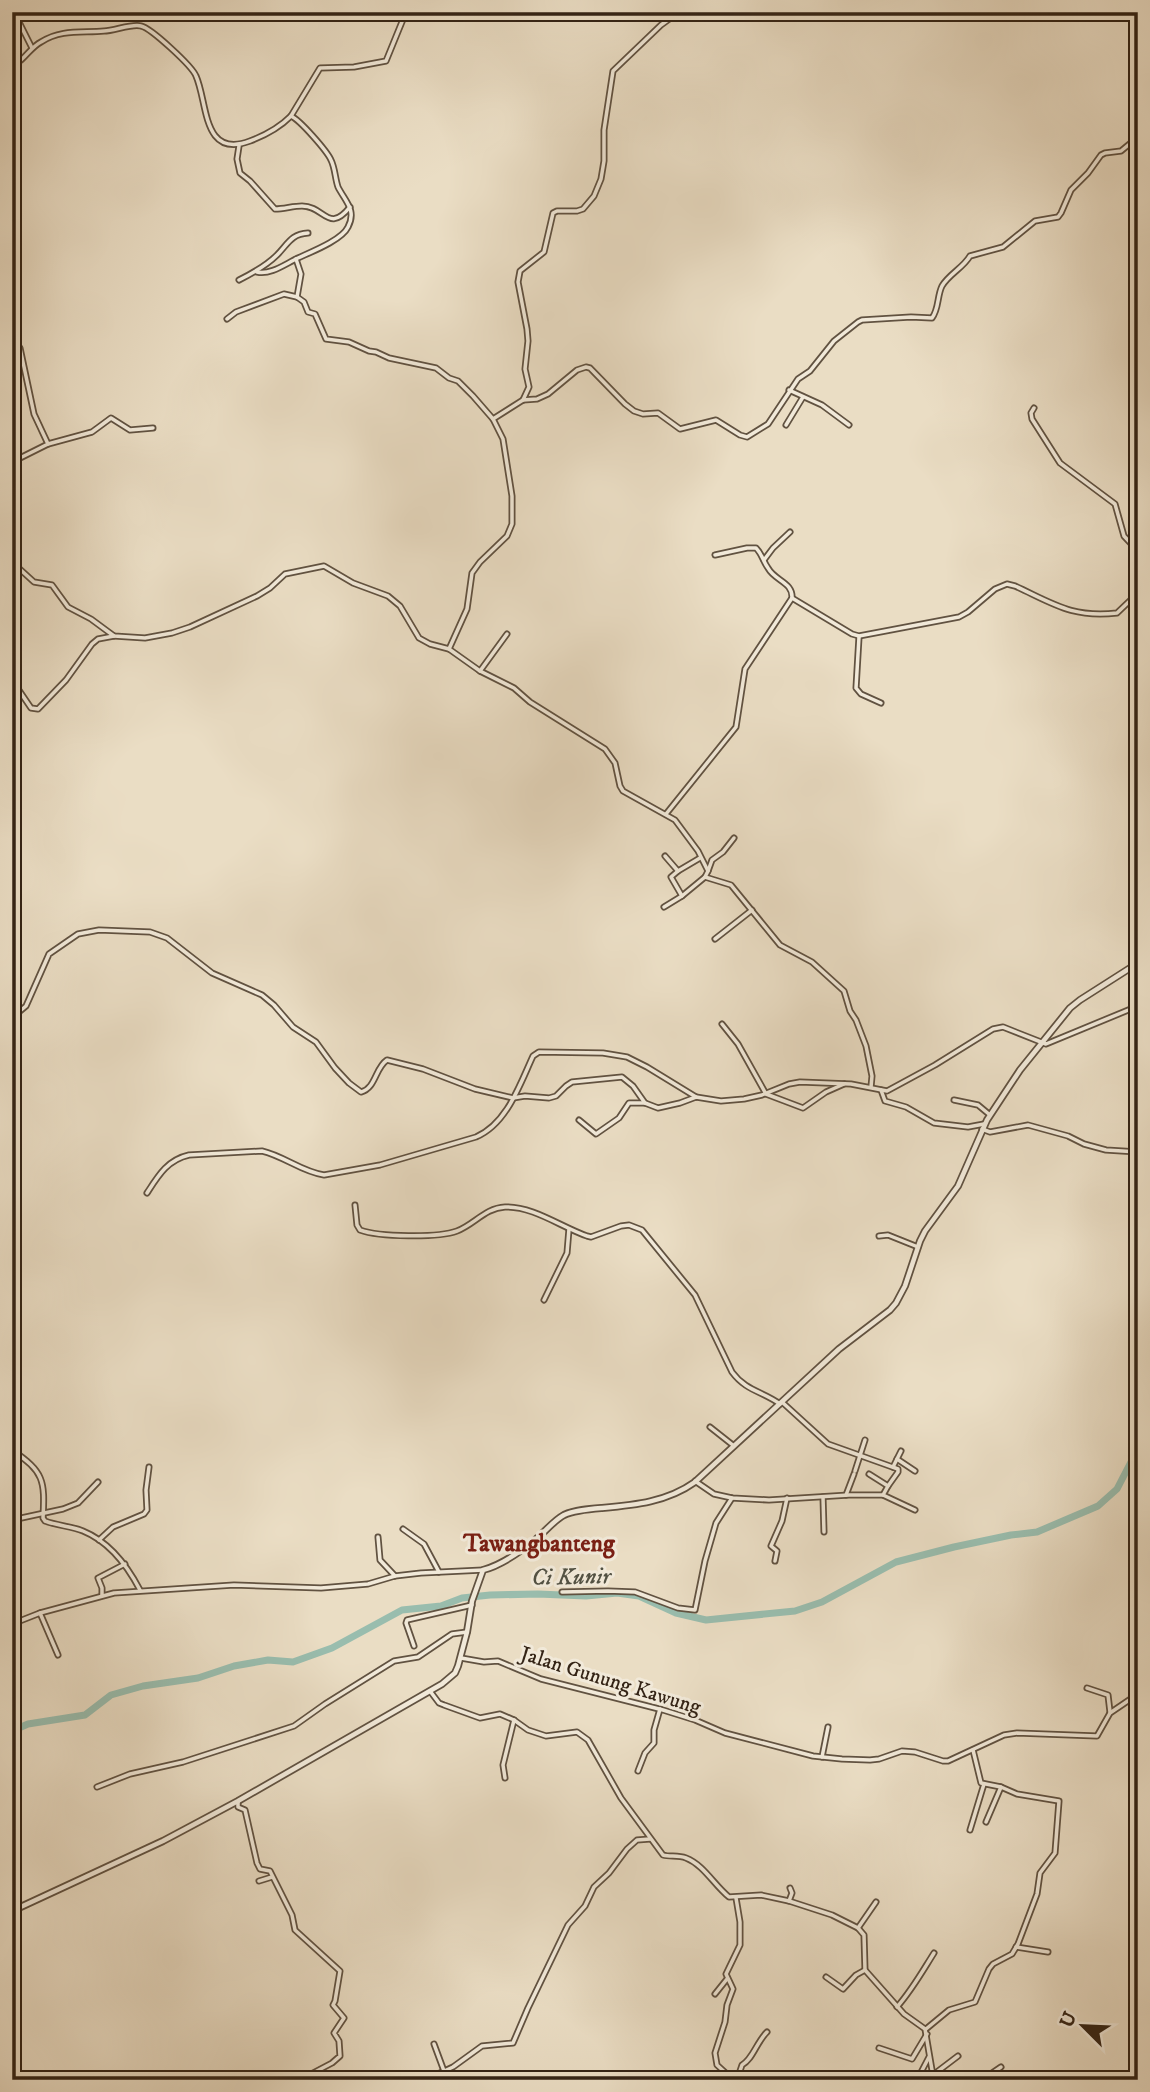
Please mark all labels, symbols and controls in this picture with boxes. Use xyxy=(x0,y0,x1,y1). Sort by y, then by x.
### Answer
district label: Tawangbanteng xyxy=(462,1529,616,1559)
water label: Ci Kunir xyxy=(531,1562,613,1593)
street label: Jalan Gunung Kawung xyxy=(515,1641,705,1721)
north arrow xyxy=(1048,1990,1118,2060)
text: U xyxy=(1055,2008,1082,2031)

